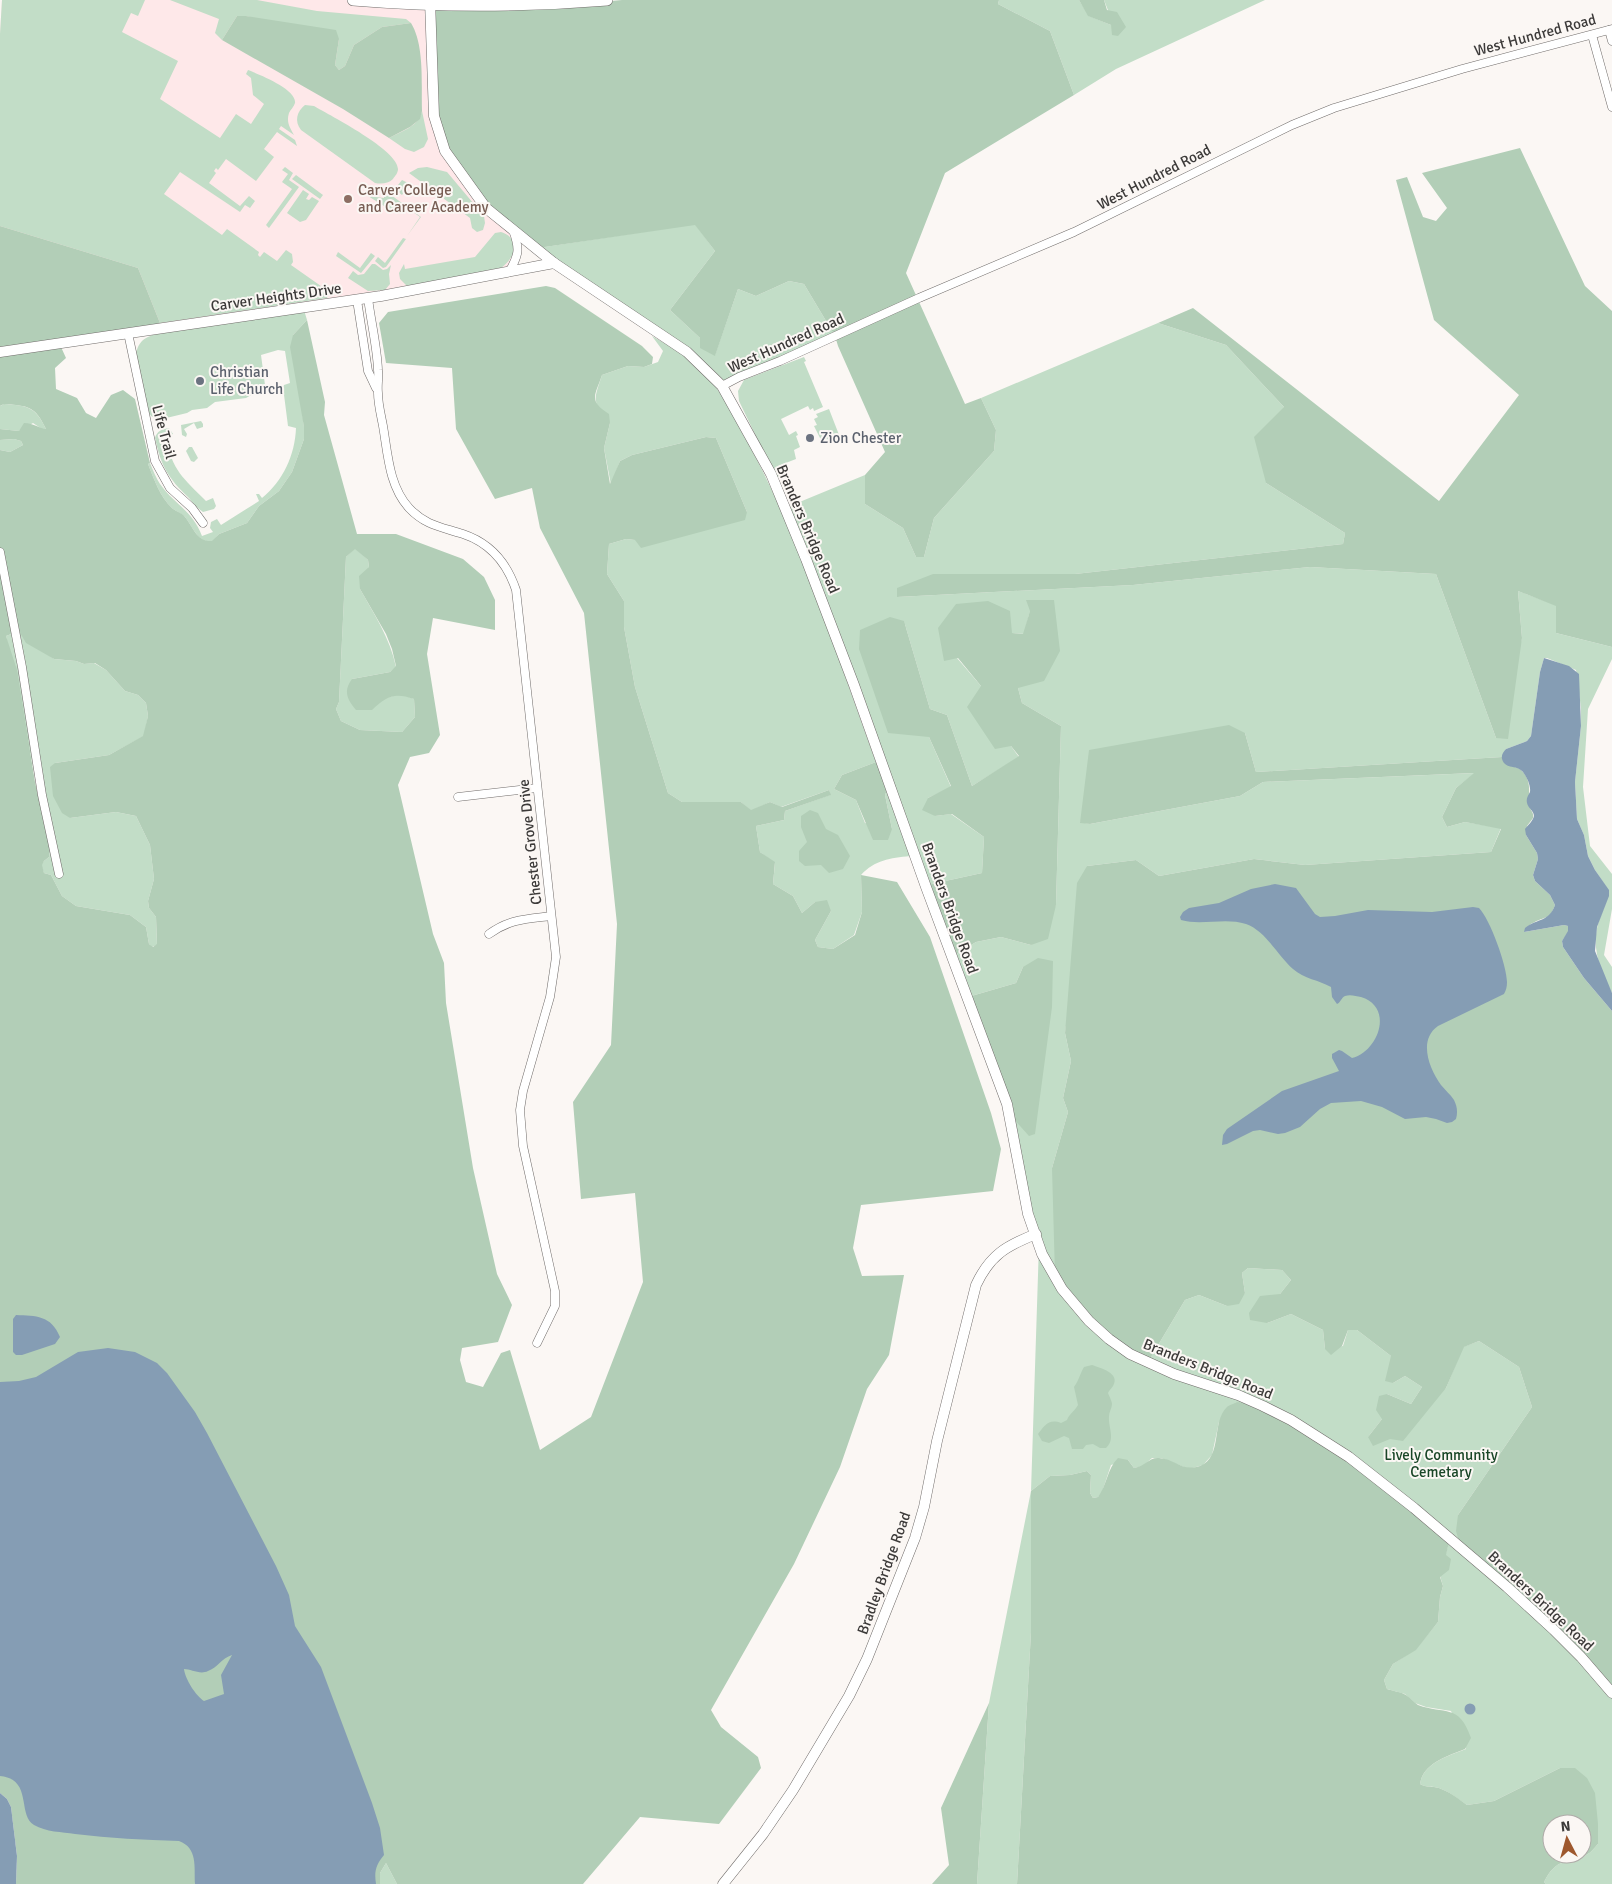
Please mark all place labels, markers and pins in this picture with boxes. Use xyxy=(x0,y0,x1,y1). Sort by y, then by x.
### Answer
place label: Carver College and Career Academy xyxy=(358,181,489,216)
marker: Carver College and Career Academy xyxy=(342,193,354,205)
place label: Christian Life Church xyxy=(210,363,283,398)
marker: Christian Life Church xyxy=(194,375,206,387)
place label: Zion Chester xyxy=(820,429,902,447)
marker: Zion Chester xyxy=(804,432,816,444)

